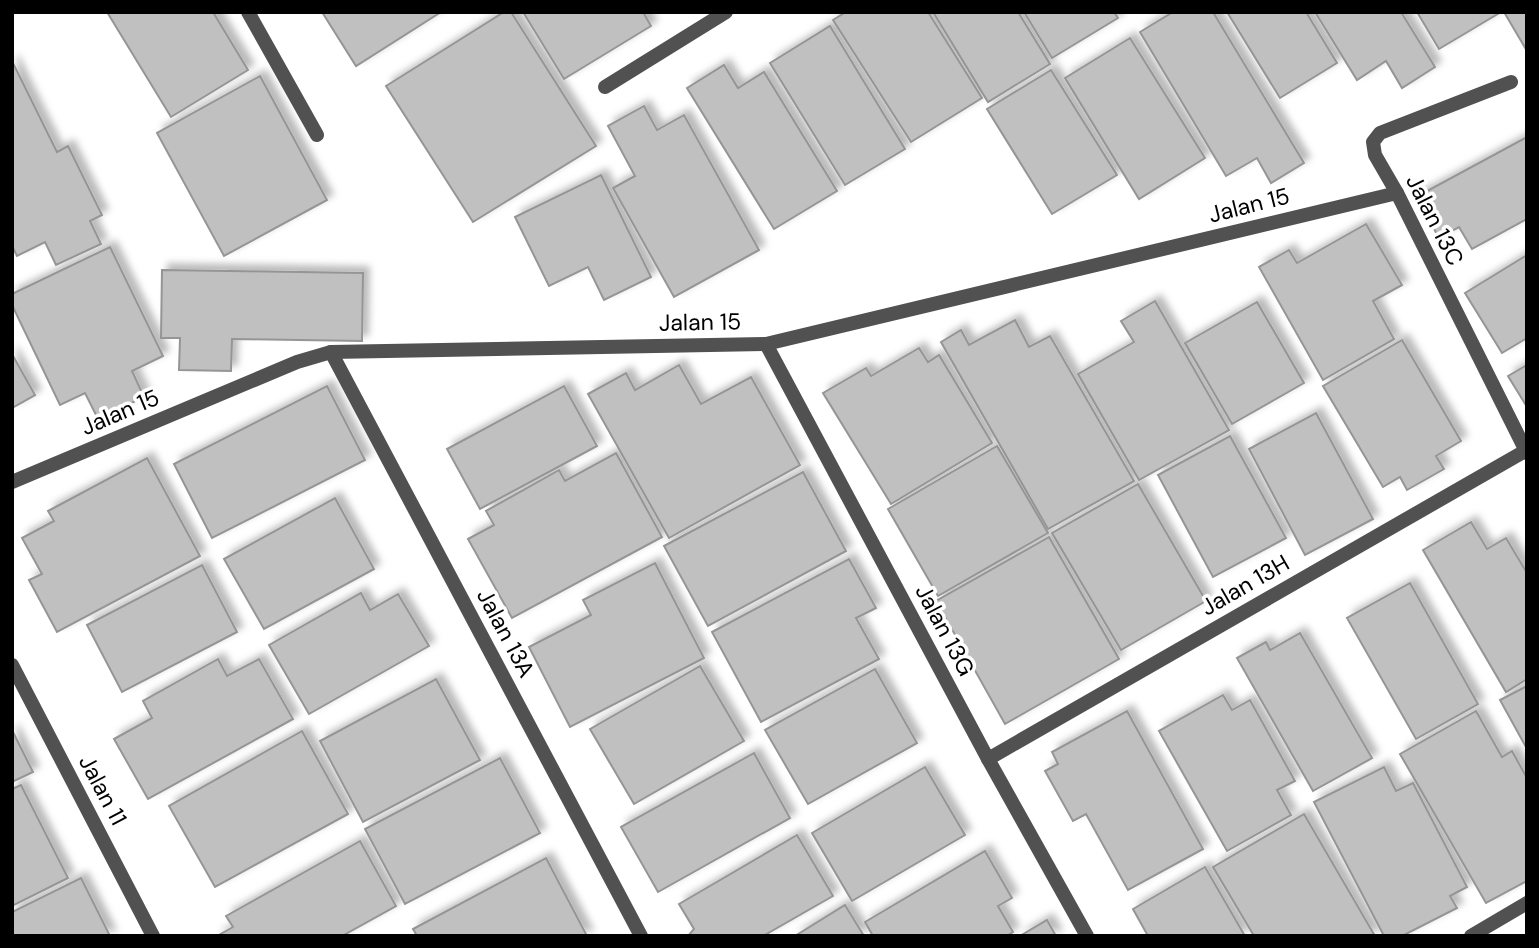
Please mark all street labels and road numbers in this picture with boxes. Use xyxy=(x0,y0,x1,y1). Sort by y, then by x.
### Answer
street label: Jalan 13C xyxy=(1399,169,1471,271)
street label: Jalan 15 xyxy=(1205,181,1293,229)
street label: Jalan 15 xyxy=(659,306,741,338)
street label: Jalan 15 xyxy=(76,382,164,442)
street label: Jalan 13H xyxy=(1195,548,1295,622)
street label: Jalan 13G xyxy=(908,579,982,681)
street label: Jalan 13A xyxy=(470,584,542,682)
street label: Jalan 11 xyxy=(72,750,134,830)

